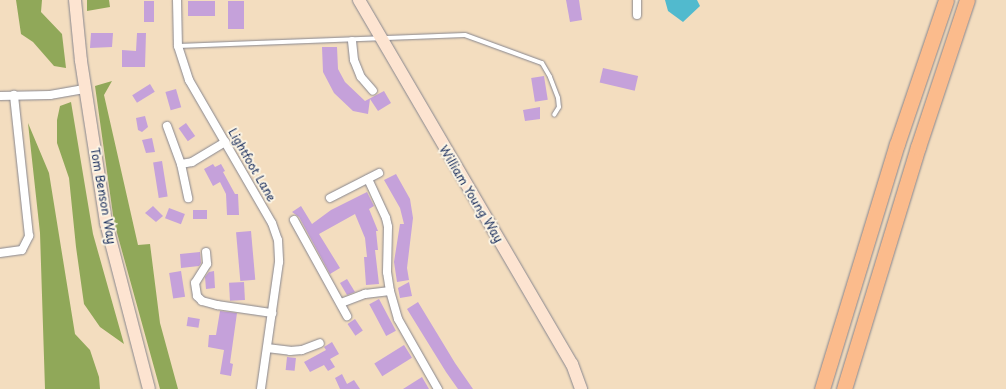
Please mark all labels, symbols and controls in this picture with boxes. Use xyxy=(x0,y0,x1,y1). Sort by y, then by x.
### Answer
street label: Lightfoot Lane xyxy=(225,126,279,204)
street label: William Young Way xyxy=(436,143,506,245)
street label: Tom Benson Way xyxy=(87,146,119,246)

